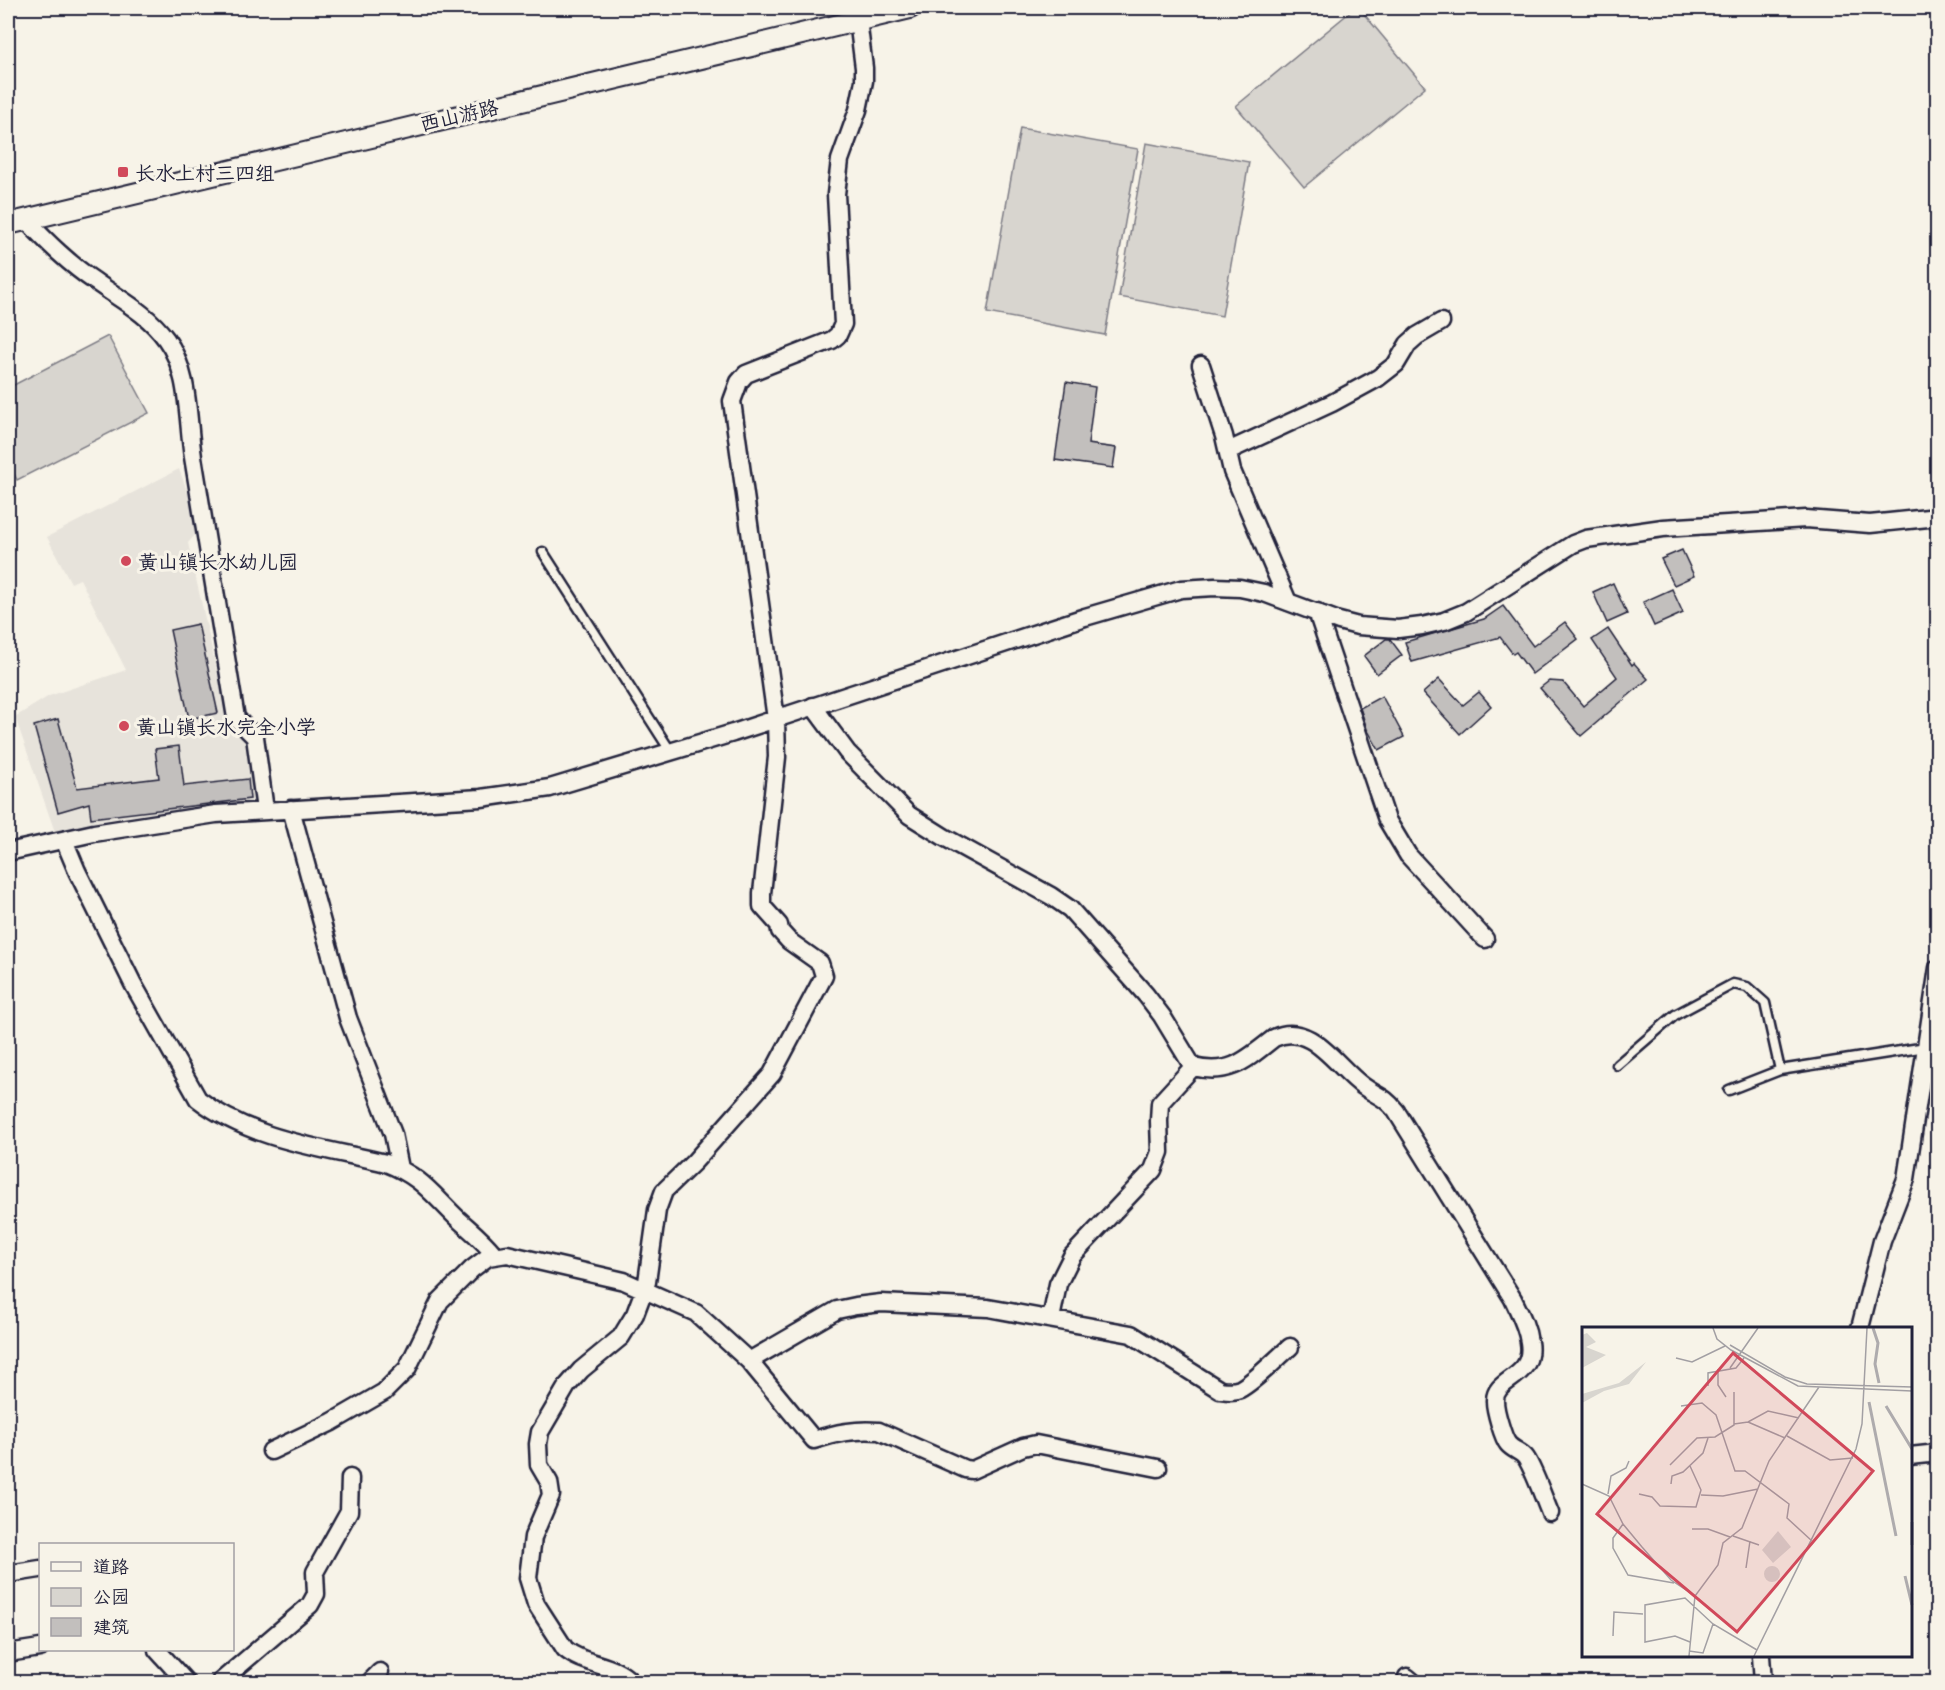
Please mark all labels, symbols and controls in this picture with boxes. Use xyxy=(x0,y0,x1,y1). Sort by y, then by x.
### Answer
street label: 西山游路 xyxy=(417,93,502,137)
place label: 长水上村三四组 xyxy=(135,159,275,186)
marker: 长水上村三四组 xyxy=(116,165,130,179)
place label: 黄山镇长水幼儿园 xyxy=(138,548,298,575)
marker: 黄山镇长水幼儿园 xyxy=(119,554,133,568)
place label: 黄山镇长水完全小学 xyxy=(136,713,316,740)
marker: 黄山镇长水完全小学 xyxy=(117,719,131,733)
inset map xyxy=(1582,1327,1912,1657)
legend xyxy=(39,1543,234,1651)
text: 道路 xyxy=(93,1554,129,1579)
text: 公园 xyxy=(93,1584,129,1609)
text: 建筑 xyxy=(93,1614,129,1639)

